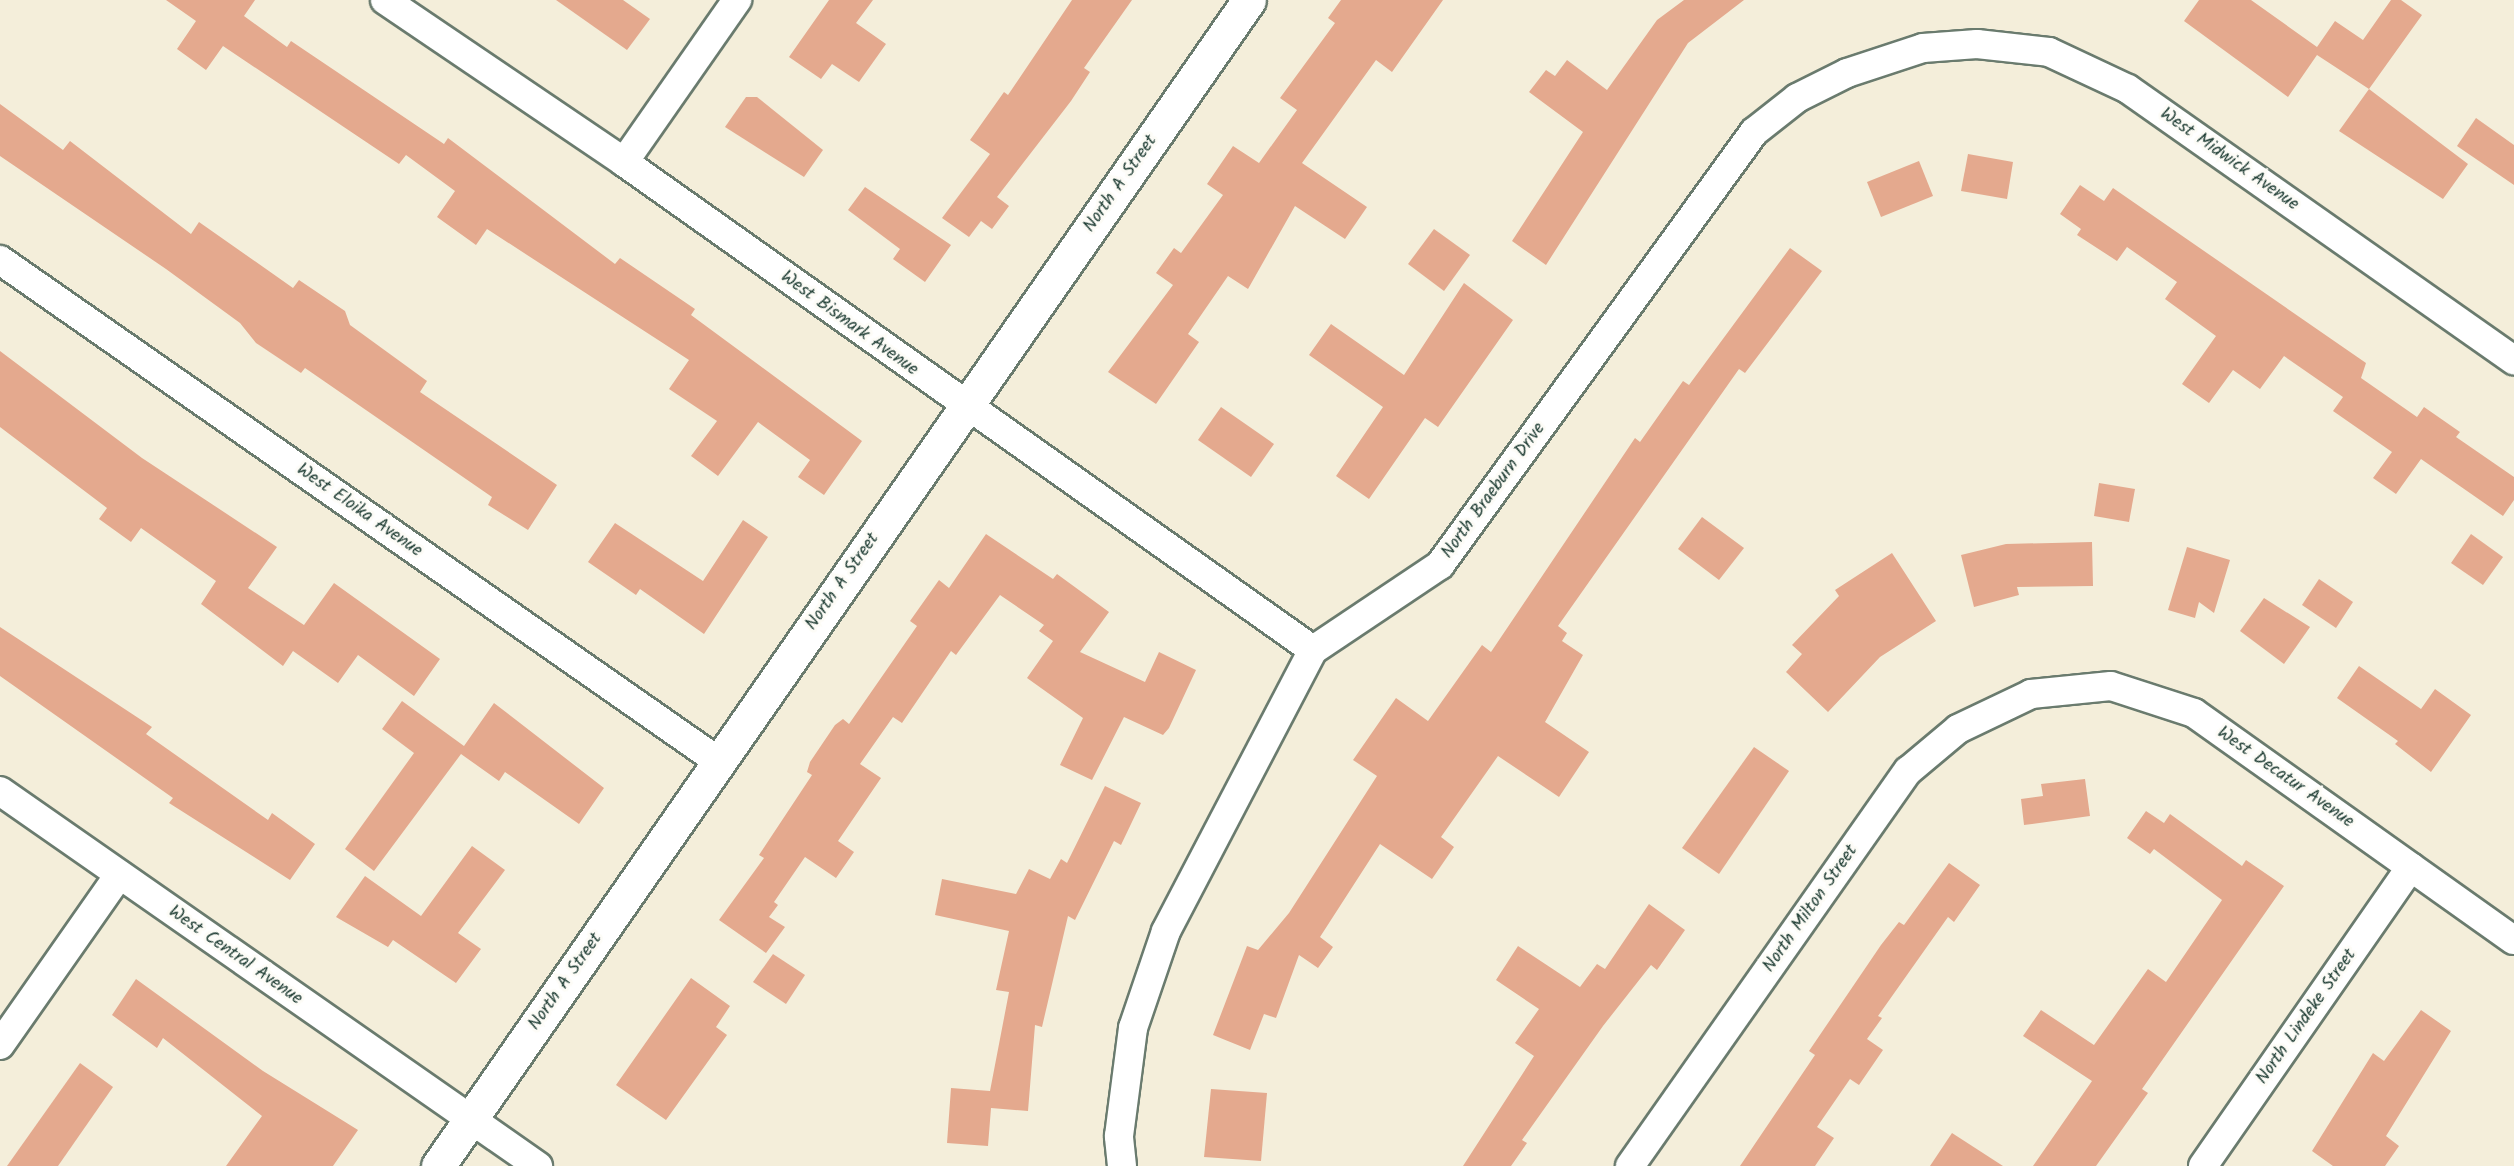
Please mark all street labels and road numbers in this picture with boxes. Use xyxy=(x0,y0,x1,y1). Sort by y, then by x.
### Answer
street label: West Midwick Avenue xyxy=(2155,104,2303,216)
street label: North A Street xyxy=(1079,131,1163,237)
street label: West Bismark Avenue xyxy=(776,267,922,381)
street label: North Braeburn Drive xyxy=(1437,419,1551,563)
street label: West Eloika Avenue xyxy=(292,460,426,562)
street label: North A Street xyxy=(801,529,885,635)
street label: West Decatur Avenue xyxy=(2212,723,2358,833)
street label: North Milton Street xyxy=(1759,841,1863,977)
street label: West Central Avenue xyxy=(164,902,306,1010)
street label: North A Street xyxy=(524,929,608,1035)
street label: North Lindeke Street xyxy=(2252,945,2362,1089)

